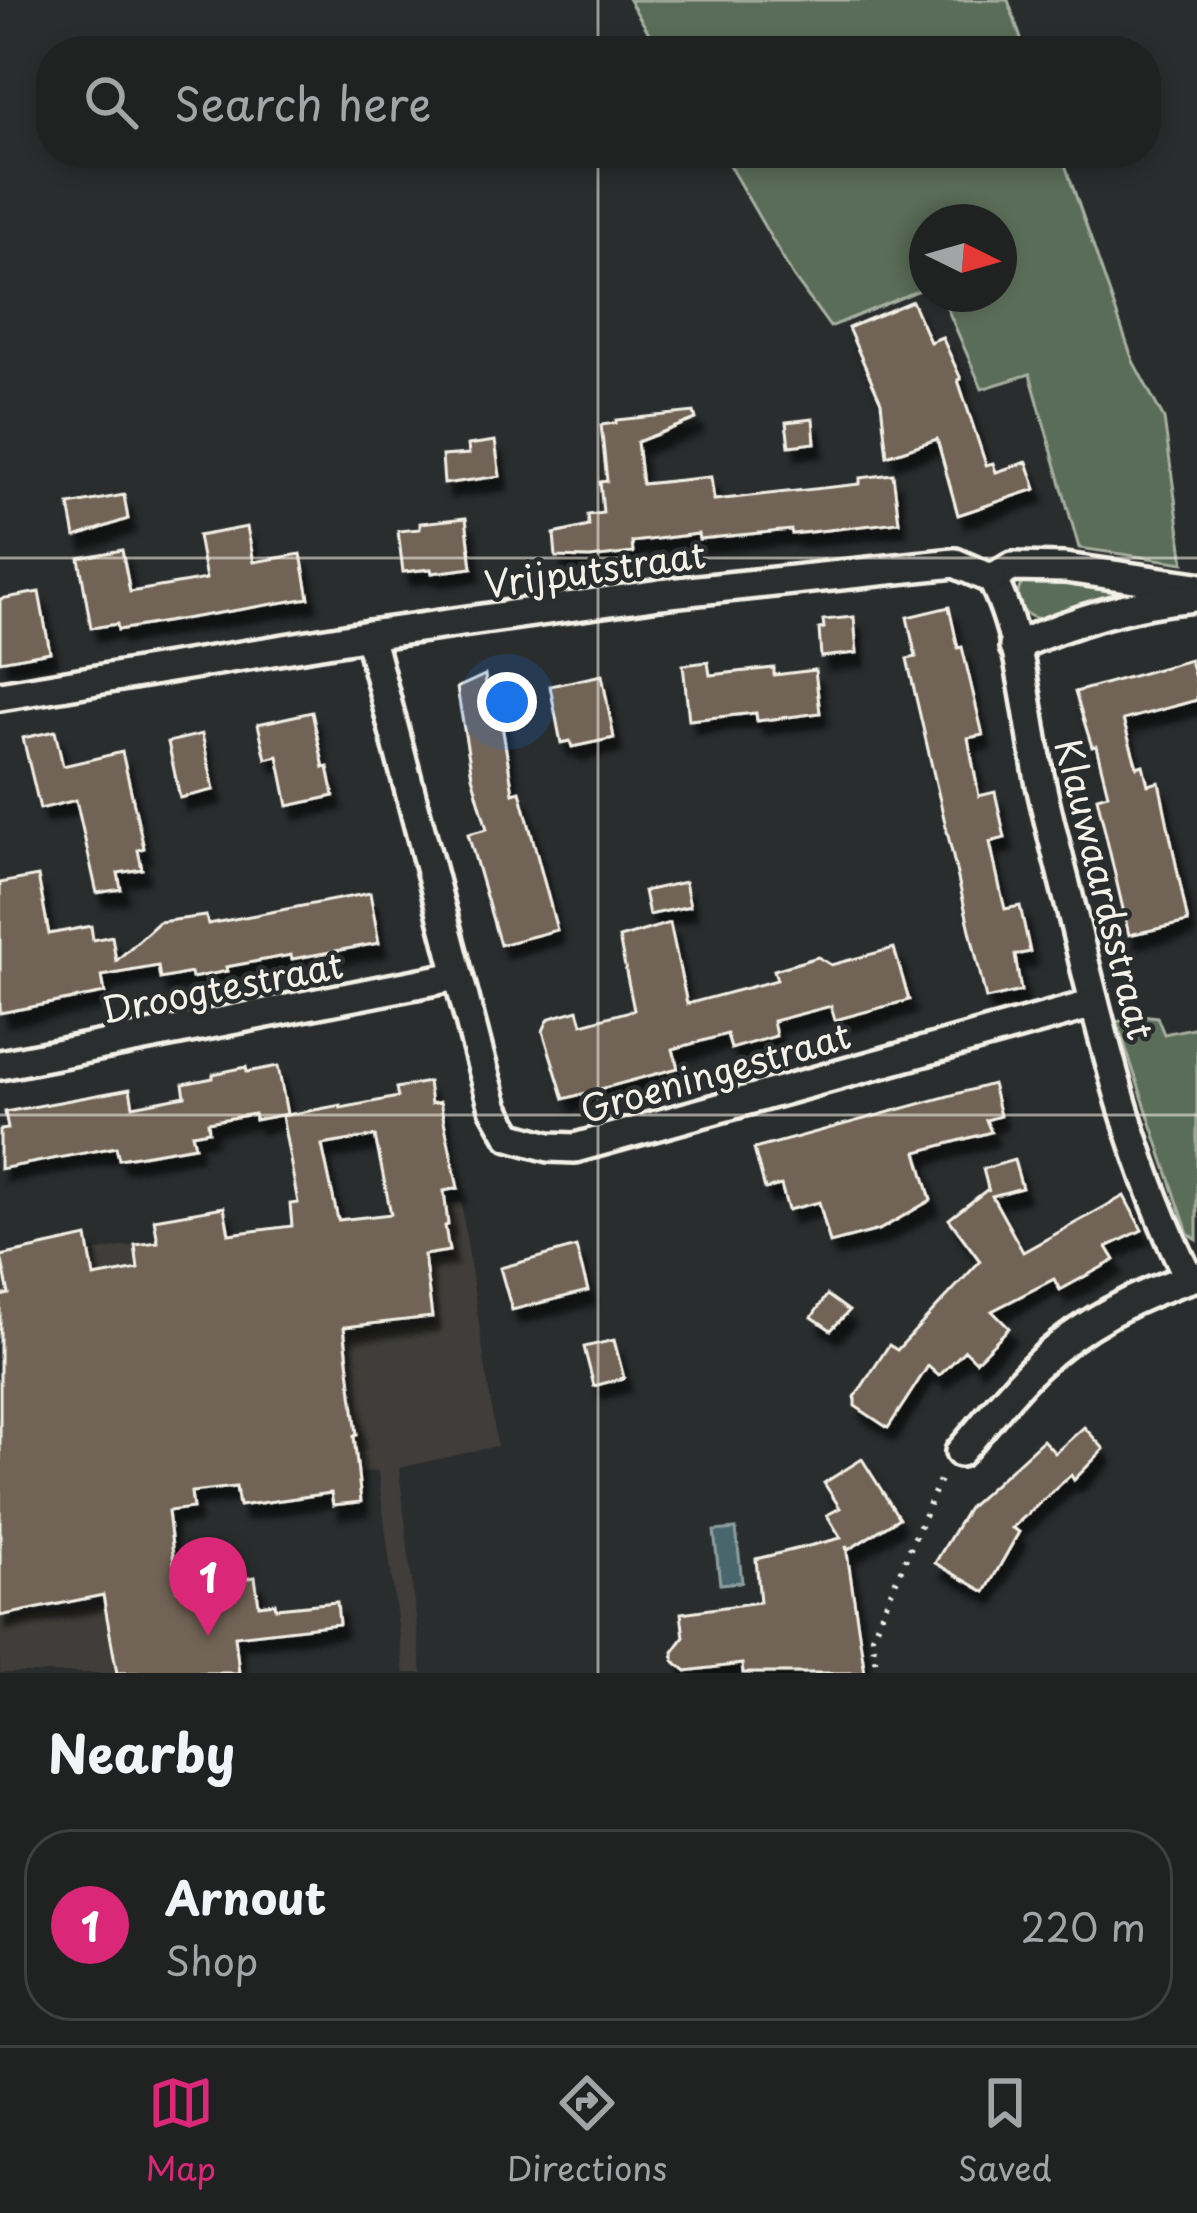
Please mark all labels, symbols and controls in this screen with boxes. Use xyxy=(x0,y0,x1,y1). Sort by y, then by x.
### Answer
search box xyxy=(36,36,1161,168)
text: Search here xyxy=(174,68,431,136)
icon: search xyxy=(78,69,144,135)
north arrow xyxy=(909,204,1017,312)
street label: Vrijputstraat xyxy=(481,526,709,610)
your location xyxy=(477,672,537,732)
street label: Klauwaardsstraat xyxy=(1042,733,1170,1045)
street label: Droogtestraat xyxy=(96,936,348,1036)
street label: Groeningestraat xyxy=(574,1007,856,1135)
pin: 1 xyxy=(169,1537,247,1636)
text: Nearby xyxy=(48,1713,235,1790)
text: Arnout xyxy=(165,1862,326,1930)
text: 1 xyxy=(81,1896,99,1955)
text: 220 m xyxy=(1021,1896,1146,1955)
text: Shop xyxy=(165,1930,258,1989)
tab: Map xyxy=(145,2070,216,2192)
tab: Directions xyxy=(507,2070,667,2192)
tab: Saved xyxy=(958,2070,1052,2192)

